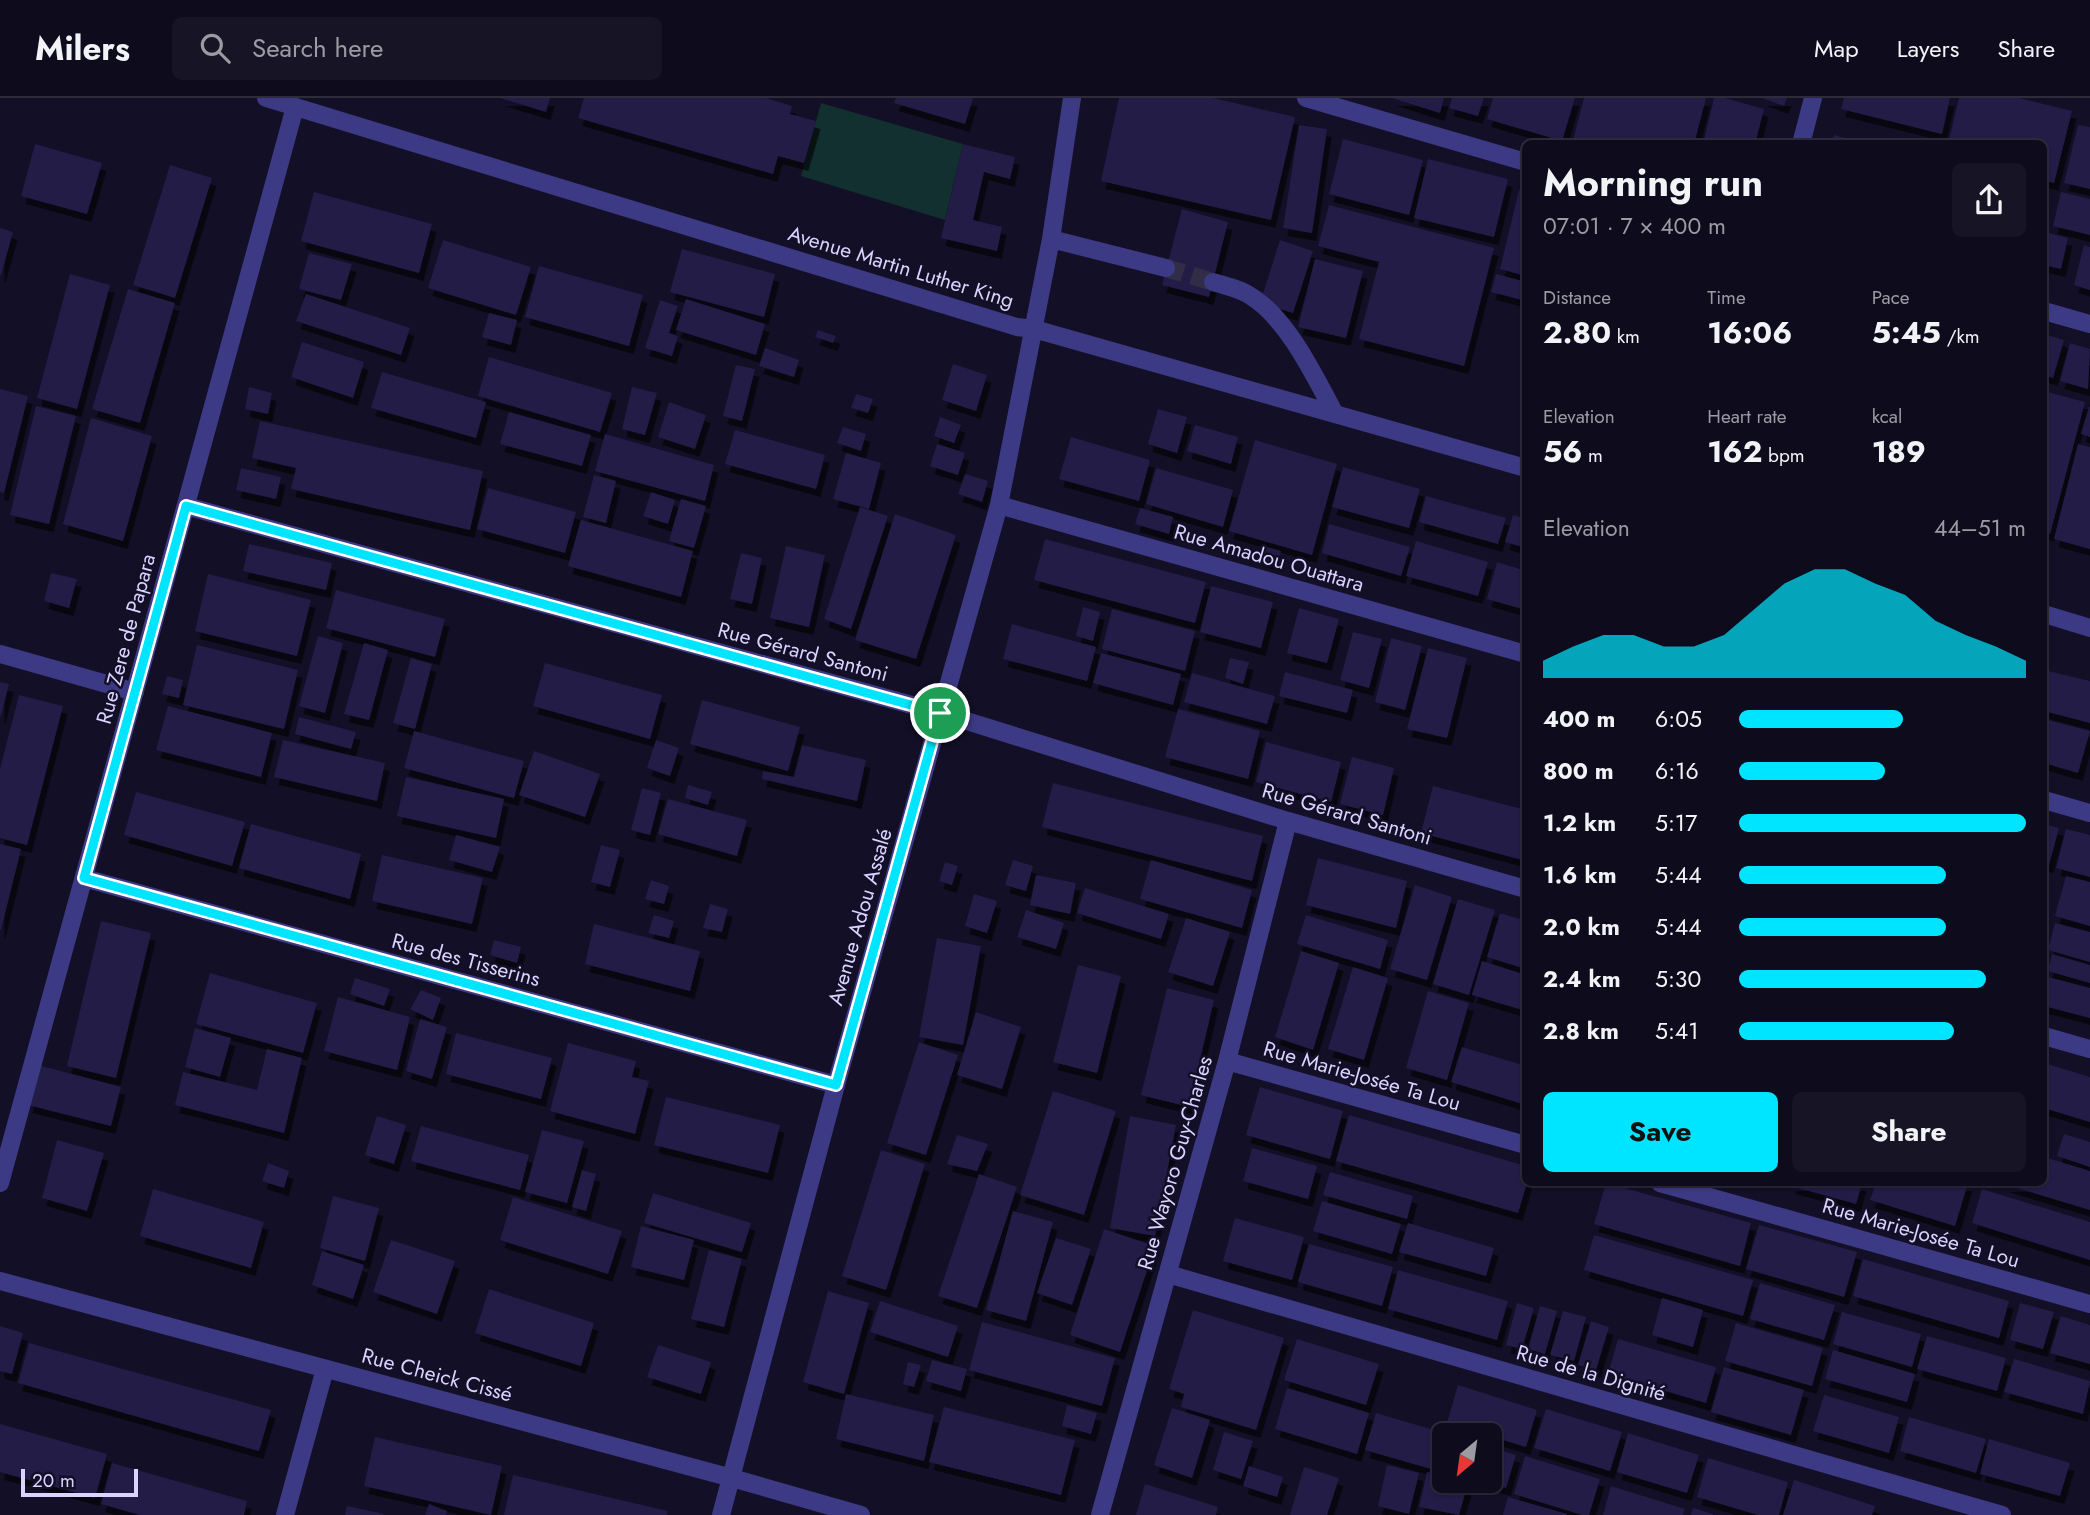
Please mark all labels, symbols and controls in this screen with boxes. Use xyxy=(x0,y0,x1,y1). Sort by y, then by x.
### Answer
search box xyxy=(172,17,662,80)
text: Milers xyxy=(35,25,130,72)
icon: search xyxy=(196,29,234,67)
text: Search here xyxy=(252,29,383,67)
text: Map xyxy=(1814,31,1859,66)
text: Layers xyxy=(1897,31,1959,66)
text: Share xyxy=(1997,31,2055,66)
text: Morning run xyxy=(1543,155,1763,210)
button: share xyxy=(1952,163,2026,237)
text: 07:01 · 7 × 400 m xyxy=(1543,209,1726,243)
street label: Avenue Martin Luther King xyxy=(784,218,1018,316)
text: Distance xyxy=(1543,284,1611,311)
text: Time xyxy=(1707,284,1746,311)
text: Pace xyxy=(1872,284,1910,311)
text: 2.80 xyxy=(1543,311,1611,354)
text: 16:06 xyxy=(1707,311,1792,354)
text: 5:45 xyxy=(1872,311,1941,354)
text: km xyxy=(1611,323,1640,350)
text: /km xyxy=(1941,323,1980,350)
text: Elevation xyxy=(1543,403,1615,430)
text: Heart rate xyxy=(1707,403,1787,430)
text: kcal xyxy=(1872,403,1902,430)
text: 56 xyxy=(1543,430,1582,473)
text: 162 xyxy=(1707,430,1762,473)
text: 189 xyxy=(1872,430,1926,473)
text: m xyxy=(1582,442,1603,469)
text: bpm xyxy=(1762,442,1805,469)
text: Elevation xyxy=(1543,511,1630,545)
text: 44–51 m xyxy=(1934,511,2026,545)
street label: Rue Amadou Ouattara xyxy=(1171,517,1367,599)
street label: Rue Zere de Papara xyxy=(89,551,163,727)
street label: Rue Gérard Santoni xyxy=(714,615,892,689)
pin xyxy=(910,683,970,743)
icon: arrive xyxy=(921,694,959,732)
text: 400 m xyxy=(1543,702,1615,736)
text: 6:05 xyxy=(1655,702,1702,736)
text: 800 m xyxy=(1543,754,1614,788)
text: 6:16 xyxy=(1655,754,1699,788)
street label: Rue Gérard Santoni xyxy=(1259,775,1435,853)
text: 1.2 km xyxy=(1543,806,1616,840)
text: 5:17 xyxy=(1655,806,1697,840)
street label: Avenue Adou Assalé xyxy=(820,825,900,1009)
text: 1.6 km xyxy=(1543,858,1617,892)
text: 5:44 xyxy=(1655,858,1702,892)
text: 2.0 km xyxy=(1543,910,1620,944)
text: 5:44 xyxy=(1655,910,1702,944)
street label: Rue des Tisserins xyxy=(388,926,544,994)
text: 2.4 km xyxy=(1543,962,1621,996)
text: 5:30 xyxy=(1655,962,1701,996)
text: 2.8 km xyxy=(1543,1014,1619,1048)
text: 5:41 xyxy=(1655,1014,1699,1048)
street label: Rue Marie-Josée Ta Lou xyxy=(1260,1033,1464,1119)
street label: Rue Wayoro Guy-Charles xyxy=(1130,1052,1220,1274)
button: Save xyxy=(1543,1092,1778,1172)
button: Share xyxy=(1792,1092,2026,1172)
street label: Rue Marie-Josée Ta Lou xyxy=(1819,1190,2023,1276)
street label: Rue de la Dignité xyxy=(1513,1337,1669,1409)
street label: Rue Cheick Cissé xyxy=(358,1340,516,1410)
north arrow xyxy=(1432,1423,1502,1493)
map controls xyxy=(1432,1423,1502,1493)
scale bar xyxy=(21,1466,138,1498)
text: 20 m xyxy=(32,1467,75,1494)

